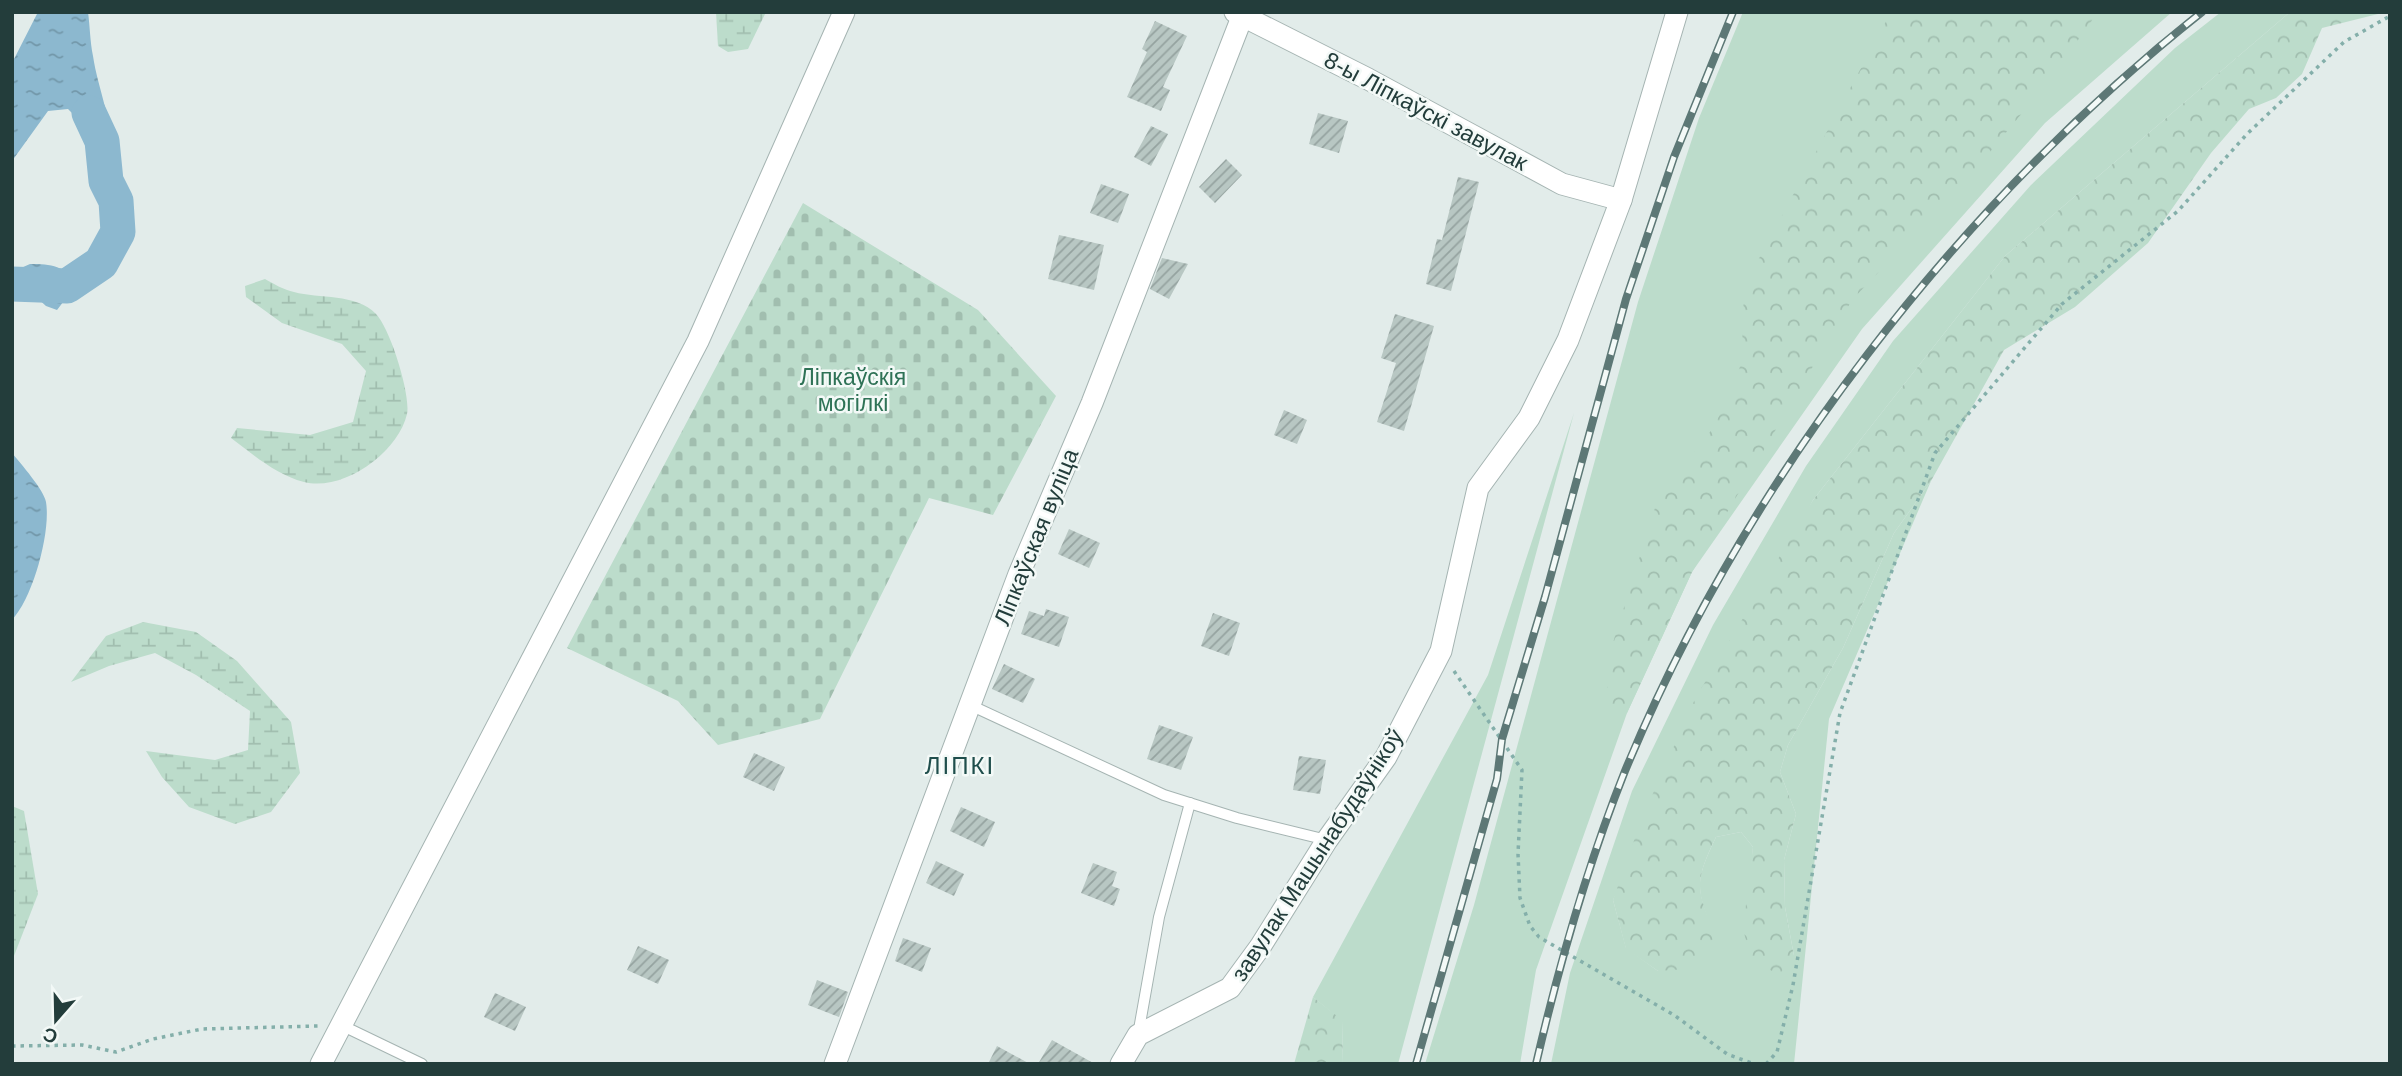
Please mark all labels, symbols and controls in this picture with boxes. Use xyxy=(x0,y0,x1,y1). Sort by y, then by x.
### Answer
street label: 8-ы Ліпкаўскі завулак xyxy=(1320,46,1533,176)
park label: Ліпкаўскія могілкі xyxy=(800,364,906,416)
street label: Ліпкаўская вуліца xyxy=(989,445,1083,629)
street label: завулак Машынабудаўнікоў xyxy=(1226,724,1408,986)
district label: ЛІПКІ xyxy=(925,752,995,779)
north arrow xyxy=(21,985,91,1055)
text: С xyxy=(40,1023,60,1048)

